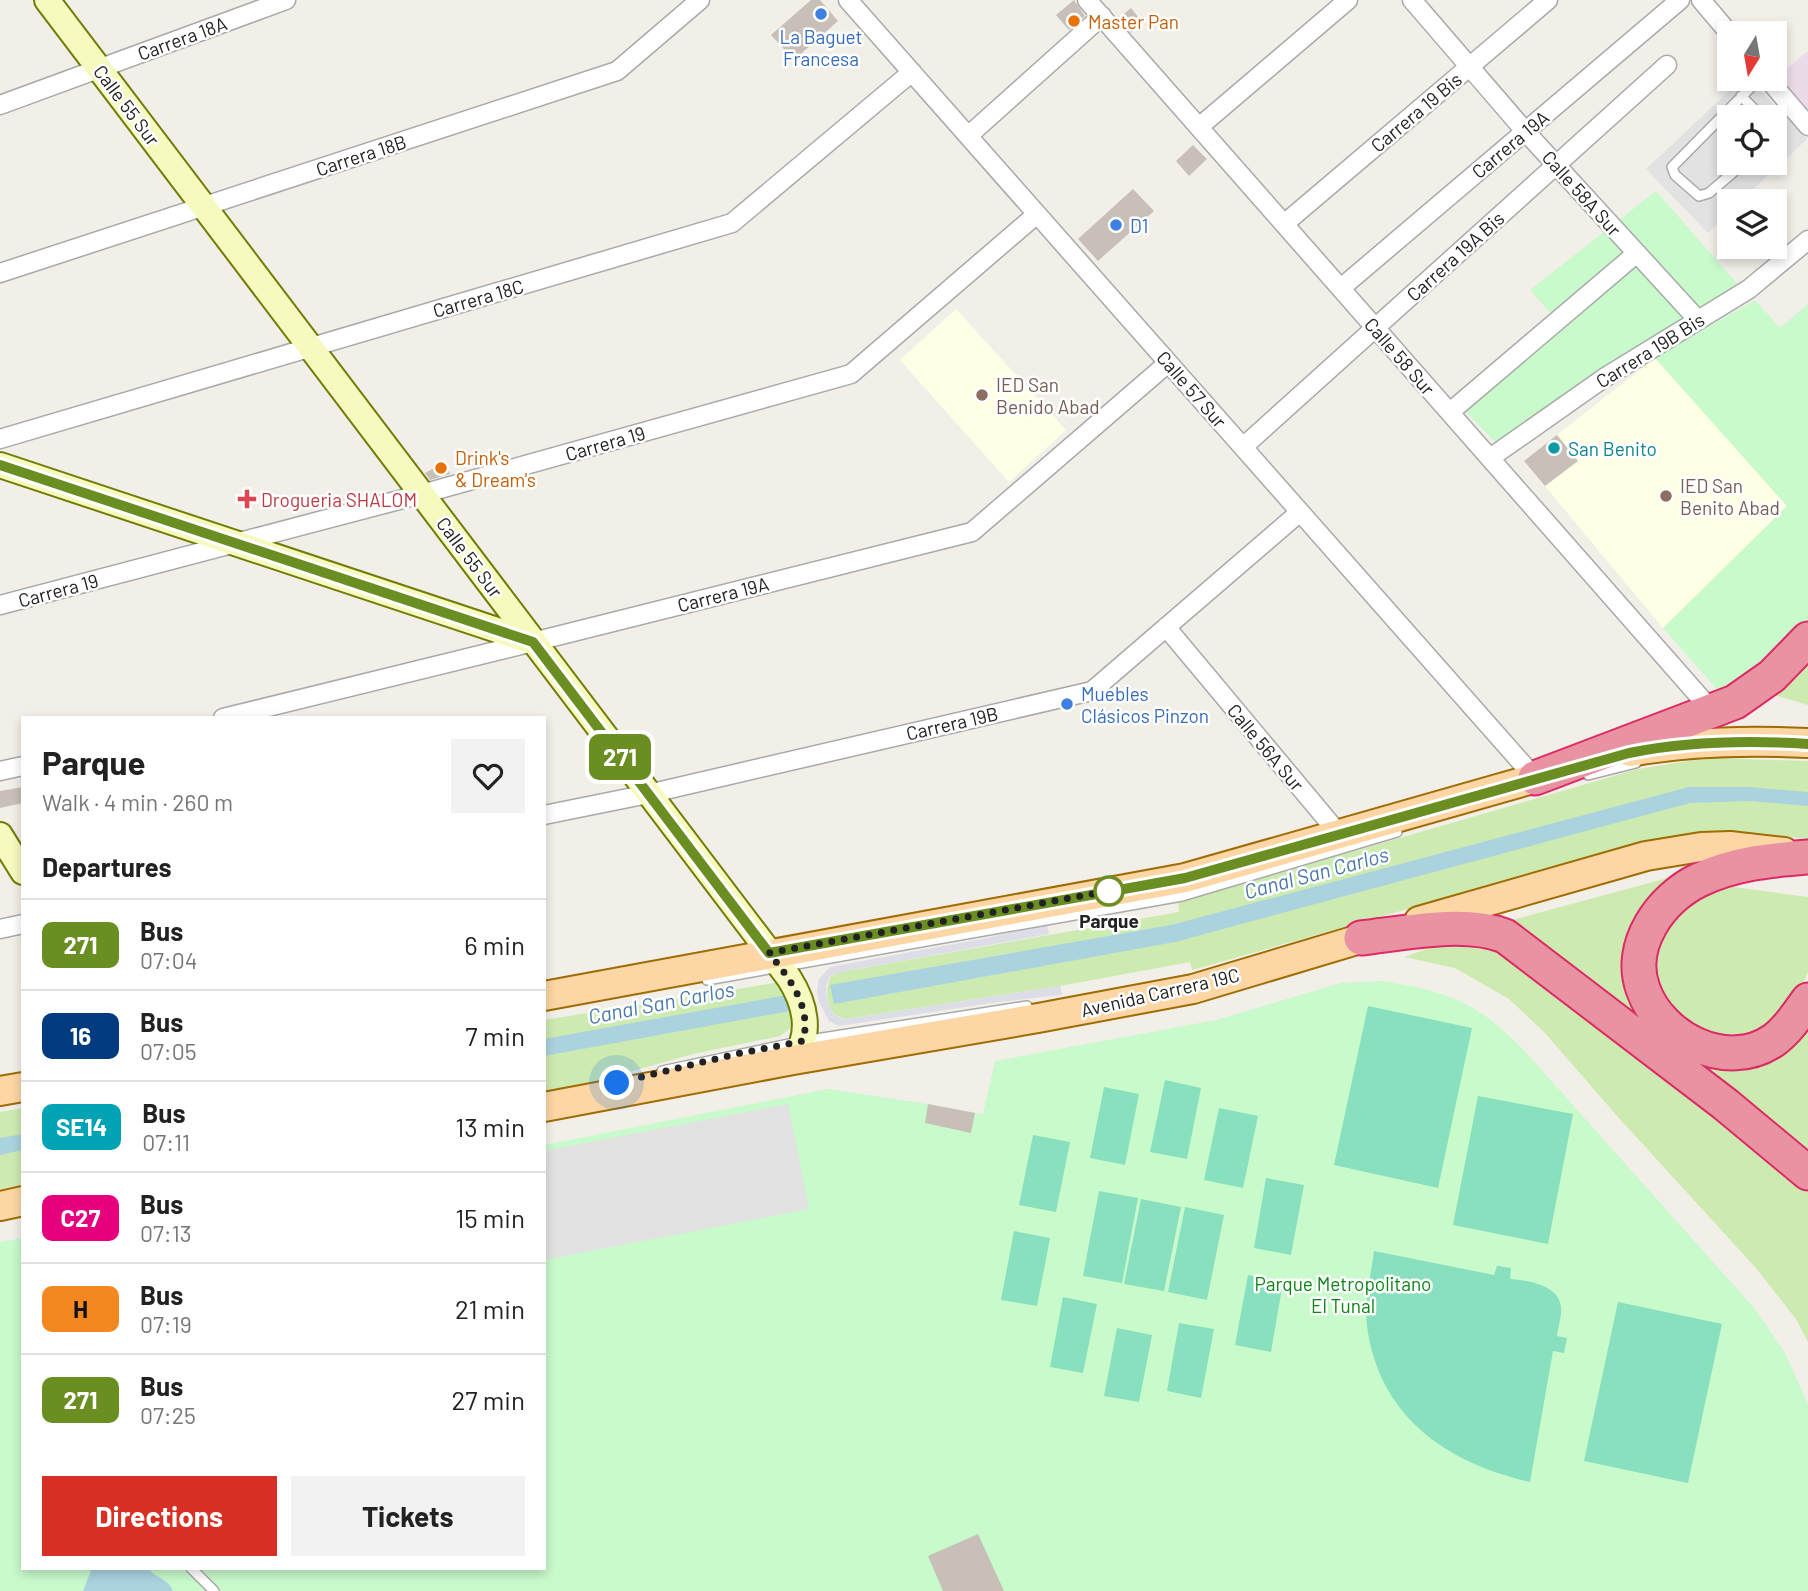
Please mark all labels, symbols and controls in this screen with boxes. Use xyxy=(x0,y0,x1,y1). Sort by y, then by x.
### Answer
marker: La Baguet Francesa xyxy=(813,6,829,22)
place label: Master Pan xyxy=(1088,10,1179,33)
street label: Carrera 18A xyxy=(134,11,230,65)
marker: Master Pan xyxy=(1066,13,1082,29)
north arrow xyxy=(1717,21,1787,91)
map controls xyxy=(1717,21,1787,259)
place label: La Baguet Francesa xyxy=(779,25,863,70)
street label: Calle 55 Sur xyxy=(89,60,165,150)
street label: Carrera 19 Bis xyxy=(1366,67,1466,157)
street label: Carrera 19A xyxy=(1467,105,1553,183)
button: locate xyxy=(1717,105,1787,175)
street label: Carrera 18B xyxy=(313,130,409,180)
street label: Calle 58A Sur xyxy=(1538,146,1626,240)
button: layers xyxy=(1717,189,1787,259)
street label: Carrera 19A Bis xyxy=(1402,206,1508,306)
place label: D1 xyxy=(1130,214,1148,237)
marker: D1 xyxy=(1108,217,1124,233)
street label: Carrera 18C xyxy=(430,274,526,322)
street label: Carrera 19B Bis xyxy=(1592,308,1708,392)
street label: Calle 58 Sur xyxy=(1360,312,1440,400)
street label: Calle 57 Sur xyxy=(1152,346,1232,432)
place label: IED San Benido Abad xyxy=(996,373,1100,418)
marker: IED San Benido Abad xyxy=(974,387,990,403)
street label: Carrera 19 xyxy=(562,421,648,465)
place label: San Benito xyxy=(1568,437,1657,460)
marker: San Benito xyxy=(1546,440,1562,456)
place label: Drink's & Dream's xyxy=(455,446,536,491)
marker: Drink's & Dream's xyxy=(433,460,449,476)
place label: IED San Benito Abad xyxy=(1680,474,1780,519)
place label: Drogueria SHALOM xyxy=(261,488,417,511)
marker: IED San Benito Abad xyxy=(1658,488,1674,504)
marker: Drogueria SHALOM xyxy=(239,491,255,507)
street label: Calle 55 Sur xyxy=(432,512,508,602)
street label: Carrera 19 xyxy=(15,568,101,612)
street label: Carrera 19A xyxy=(675,572,771,616)
place label: Muebles Clásicos Pinzon xyxy=(1081,682,1209,727)
marker: Muebles Clásicos Pinzon xyxy=(1059,696,1075,712)
street label: Calle 56A Sur xyxy=(1223,699,1309,795)
street label: Carrera 19B xyxy=(904,701,1000,745)
line badge: 271 xyxy=(580,734,660,780)
button: heart xyxy=(451,739,525,813)
text: Parque xyxy=(42,742,146,782)
text: 271 xyxy=(603,742,637,771)
text: Walk · 4 min · 260 m xyxy=(42,788,233,816)
water label: Canal San Carlos xyxy=(1241,841,1391,903)
text: Departures xyxy=(42,851,172,882)
marker: Parque xyxy=(1094,876,1124,906)
place label: Parque xyxy=(1079,909,1139,932)
text: Bus xyxy=(140,915,183,946)
text: 6 min xyxy=(464,929,525,960)
text: 271 xyxy=(63,930,98,959)
text: 07:04 xyxy=(140,946,197,974)
street label: Avenida Carrera 19C xyxy=(1078,963,1242,1021)
water label: Canal San Carlos xyxy=(586,976,736,1028)
text: Bus xyxy=(140,1006,183,1037)
text: 7 min xyxy=(465,1020,525,1051)
text: 16 xyxy=(70,1021,91,1050)
text: 07:05 xyxy=(140,1037,197,1065)
your location xyxy=(599,1065,634,1100)
text: Bus xyxy=(142,1097,186,1128)
text: 13 min xyxy=(455,1111,525,1142)
text: SE14 xyxy=(56,1112,107,1141)
text: 07:11 xyxy=(142,1128,190,1156)
text: Bus xyxy=(140,1188,183,1219)
text: 15 min xyxy=(455,1202,525,1233)
text: C27 xyxy=(61,1203,100,1232)
text: 07:13 xyxy=(140,1219,192,1247)
park label: Parque Metropolitano El Tunal xyxy=(1255,1272,1431,1317)
text: Bus xyxy=(140,1279,183,1310)
text: 21 min xyxy=(455,1293,525,1324)
text: H xyxy=(73,1294,88,1323)
text: 07:19 xyxy=(140,1310,192,1338)
text: Bus xyxy=(140,1370,183,1401)
text: 27 min xyxy=(451,1384,525,1415)
text: 271 xyxy=(63,1385,98,1414)
text: 07:25 xyxy=(140,1401,196,1429)
button: Directions xyxy=(42,1476,277,1556)
button: Tickets xyxy=(291,1476,525,1556)

